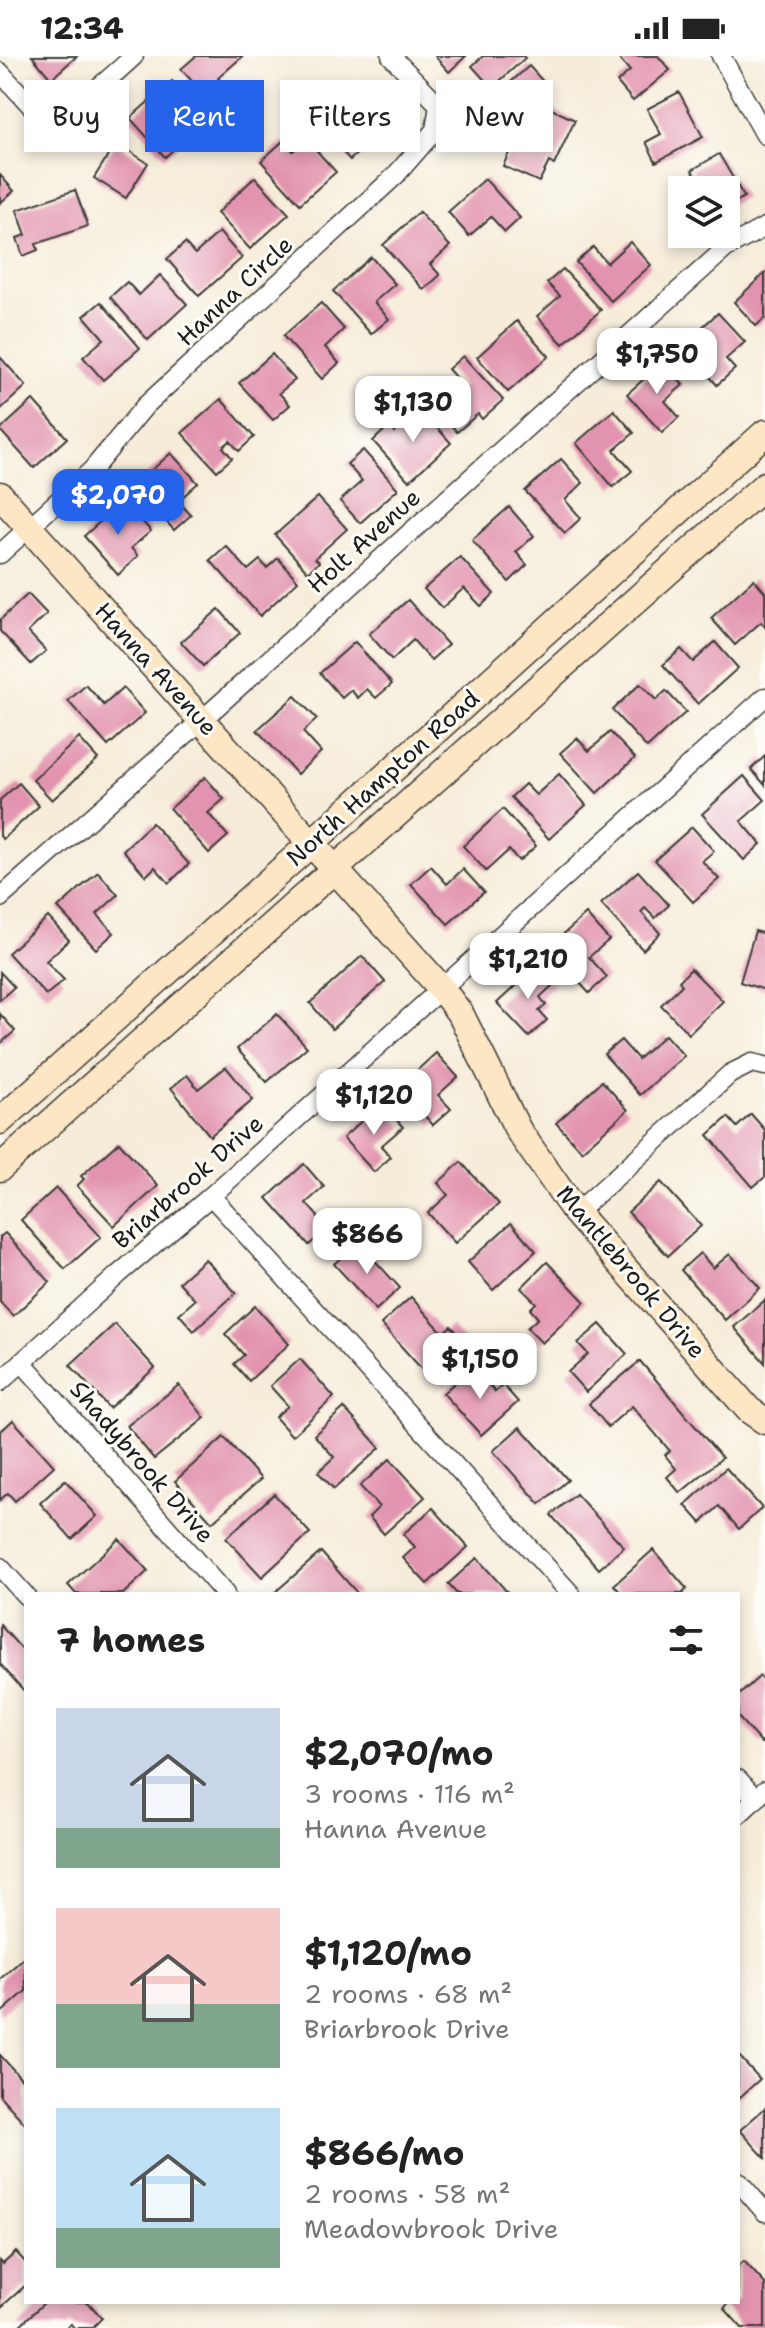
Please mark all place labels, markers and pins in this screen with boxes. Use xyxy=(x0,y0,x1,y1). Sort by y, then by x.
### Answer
pin: $1,750 xyxy=(592,328,722,396)
pin: $1,130 xyxy=(348,376,478,444)
pin: $2,070 xyxy=(53,469,183,537)
pin: $1,210 xyxy=(463,933,593,1001)
pin: $1,120 xyxy=(309,1069,439,1137)
pin: $866 xyxy=(320,1208,414,1276)
pin: $1,150 xyxy=(415,1333,545,1401)

